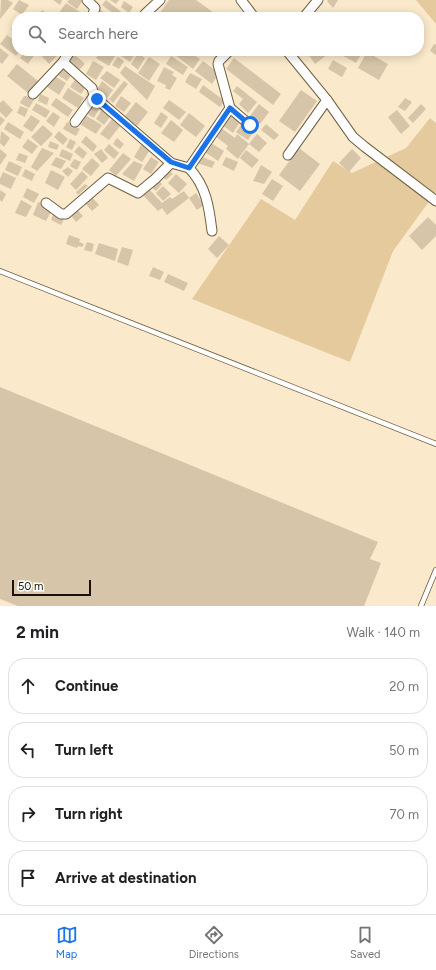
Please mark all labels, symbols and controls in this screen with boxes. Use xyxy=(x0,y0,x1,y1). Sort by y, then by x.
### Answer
search box xyxy=(12,12,424,56)
icon: search xyxy=(26,23,48,45)
text: Search here xyxy=(58,25,138,43)
route end xyxy=(88,90,106,108)
route start xyxy=(241,116,259,134)
scale bar xyxy=(12,578,91,597)
text: 50 m xyxy=(18,580,43,593)
text: 2 min xyxy=(16,622,59,642)
text: Walk · 140 m xyxy=(346,625,420,640)
icon: ahead xyxy=(17,675,39,697)
text: Continue xyxy=(55,677,118,695)
text: 20 m xyxy=(389,679,419,694)
icon: left xyxy=(17,739,39,761)
text: Turn left xyxy=(55,741,113,759)
text: 50 m xyxy=(389,743,419,758)
icon: right xyxy=(17,803,39,825)
text: Turn right xyxy=(55,805,123,823)
text: 70 m xyxy=(389,807,419,822)
icon: arrive xyxy=(17,867,39,889)
text: Arrive at destination xyxy=(55,869,196,887)
tab: Map xyxy=(56,924,78,961)
tab: Directions xyxy=(189,924,239,961)
tab: Saved xyxy=(350,924,380,961)

